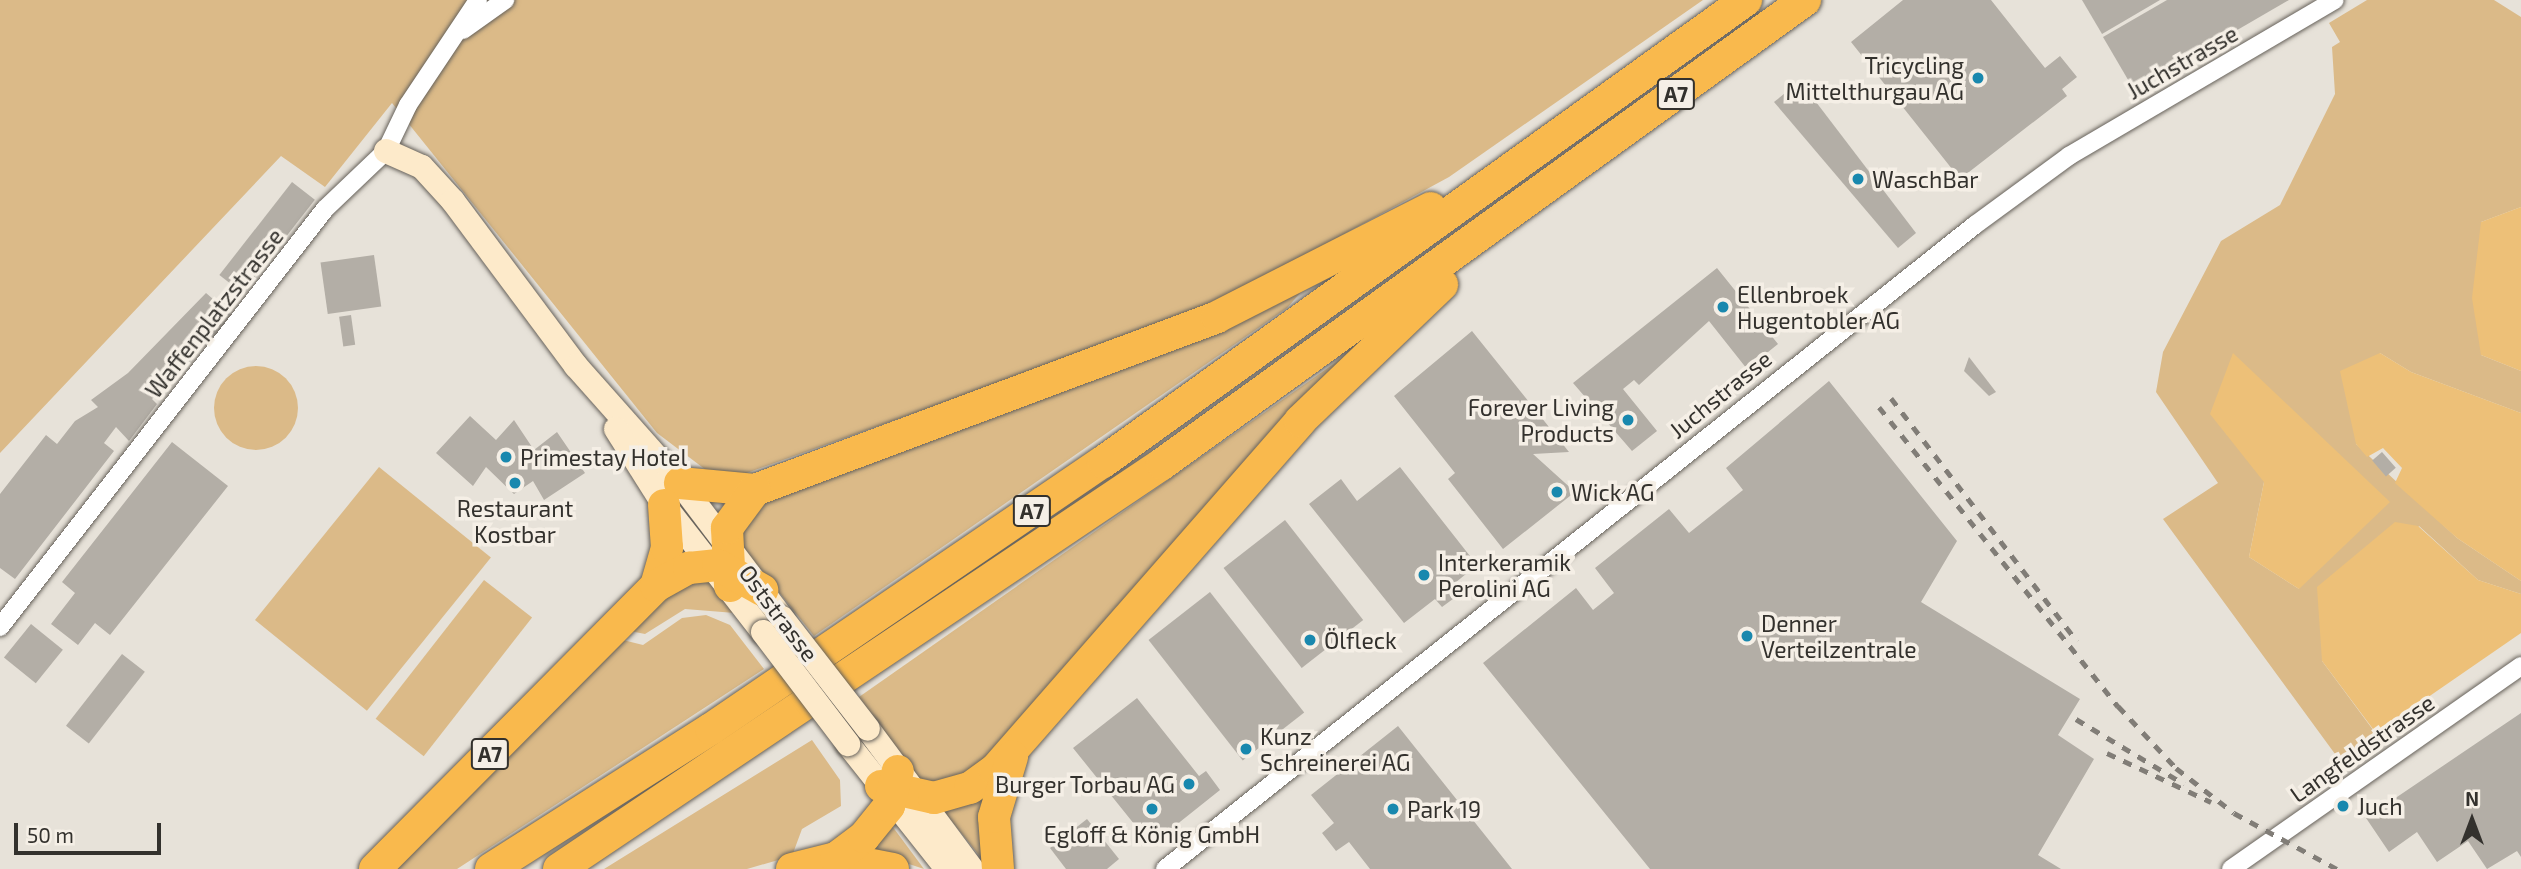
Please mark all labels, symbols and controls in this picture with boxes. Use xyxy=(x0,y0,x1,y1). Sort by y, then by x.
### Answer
street label: Juchstrasse xyxy=(2122,19,2242,105)
place label: Tricycling Mittelthurgau AG xyxy=(1785,51,1964,105)
marker: Tricycling Mittelthurgau AG xyxy=(1970,70,1986,86)
road number: A7 xyxy=(1657,76,1695,112)
place label: WaschBar xyxy=(1872,165,1979,193)
marker: WaschBar xyxy=(1850,171,1866,187)
street label: Waffenplatzstrasse xyxy=(139,223,289,403)
place label: Ellenbroek Hugentobler AG xyxy=(1737,280,1901,334)
marker: Ellenbroek Hugentobler AG xyxy=(1715,299,1731,315)
street label: Juchstrasse xyxy=(1663,344,1777,444)
place label: Forever Living Products xyxy=(1467,393,1614,447)
marker: Forever Living Products xyxy=(1620,412,1636,428)
place label: Primestay Hotel xyxy=(520,443,688,471)
marker: Primestay Hotel xyxy=(498,449,514,465)
marker: Restaurant Kostbar xyxy=(507,475,523,491)
place label: Wick AG xyxy=(1571,478,1655,506)
marker: Wick AG xyxy=(1549,484,1565,500)
place label: Restaurant Kostbar xyxy=(457,494,573,548)
road number: A7 xyxy=(1013,494,1051,528)
place label: Interkeramik Perolini AG xyxy=(1438,548,1571,602)
street label: Oststrasse xyxy=(734,559,824,667)
marker: Interkeramik Perolini AG xyxy=(1416,567,1432,583)
place label: Denner Verteilzentrale xyxy=(1761,609,1917,663)
place label: Ölfleck xyxy=(1324,626,1397,654)
marker: Denner Verteilzentrale xyxy=(1739,628,1755,644)
marker: Ölfleck xyxy=(1302,632,1318,648)
street label: Langfeldstrasse xyxy=(2285,688,2439,808)
place label: Kunz Schreinerei AG xyxy=(1260,722,1411,776)
road number: A7 xyxy=(471,736,509,772)
marker: Kunz Schreinerei AG xyxy=(1238,741,1254,757)
place label: Burger Torbau AG xyxy=(993,770,1175,798)
marker: Burger Torbau AG xyxy=(1181,776,1197,792)
north arrow xyxy=(2437,785,2507,855)
text: N xyxy=(2465,787,2479,810)
place label: Juch xyxy=(2357,792,2403,820)
place label: Park 19 xyxy=(1407,795,1481,823)
marker: Juch xyxy=(2335,798,2351,814)
marker: Egloff & König GmbH xyxy=(1144,801,1160,817)
marker: Park 19 xyxy=(1385,801,1401,817)
scale bar xyxy=(18,810,164,854)
place label: Egloff & König GmbH xyxy=(1044,820,1260,848)
text: 50 m xyxy=(27,822,74,847)

